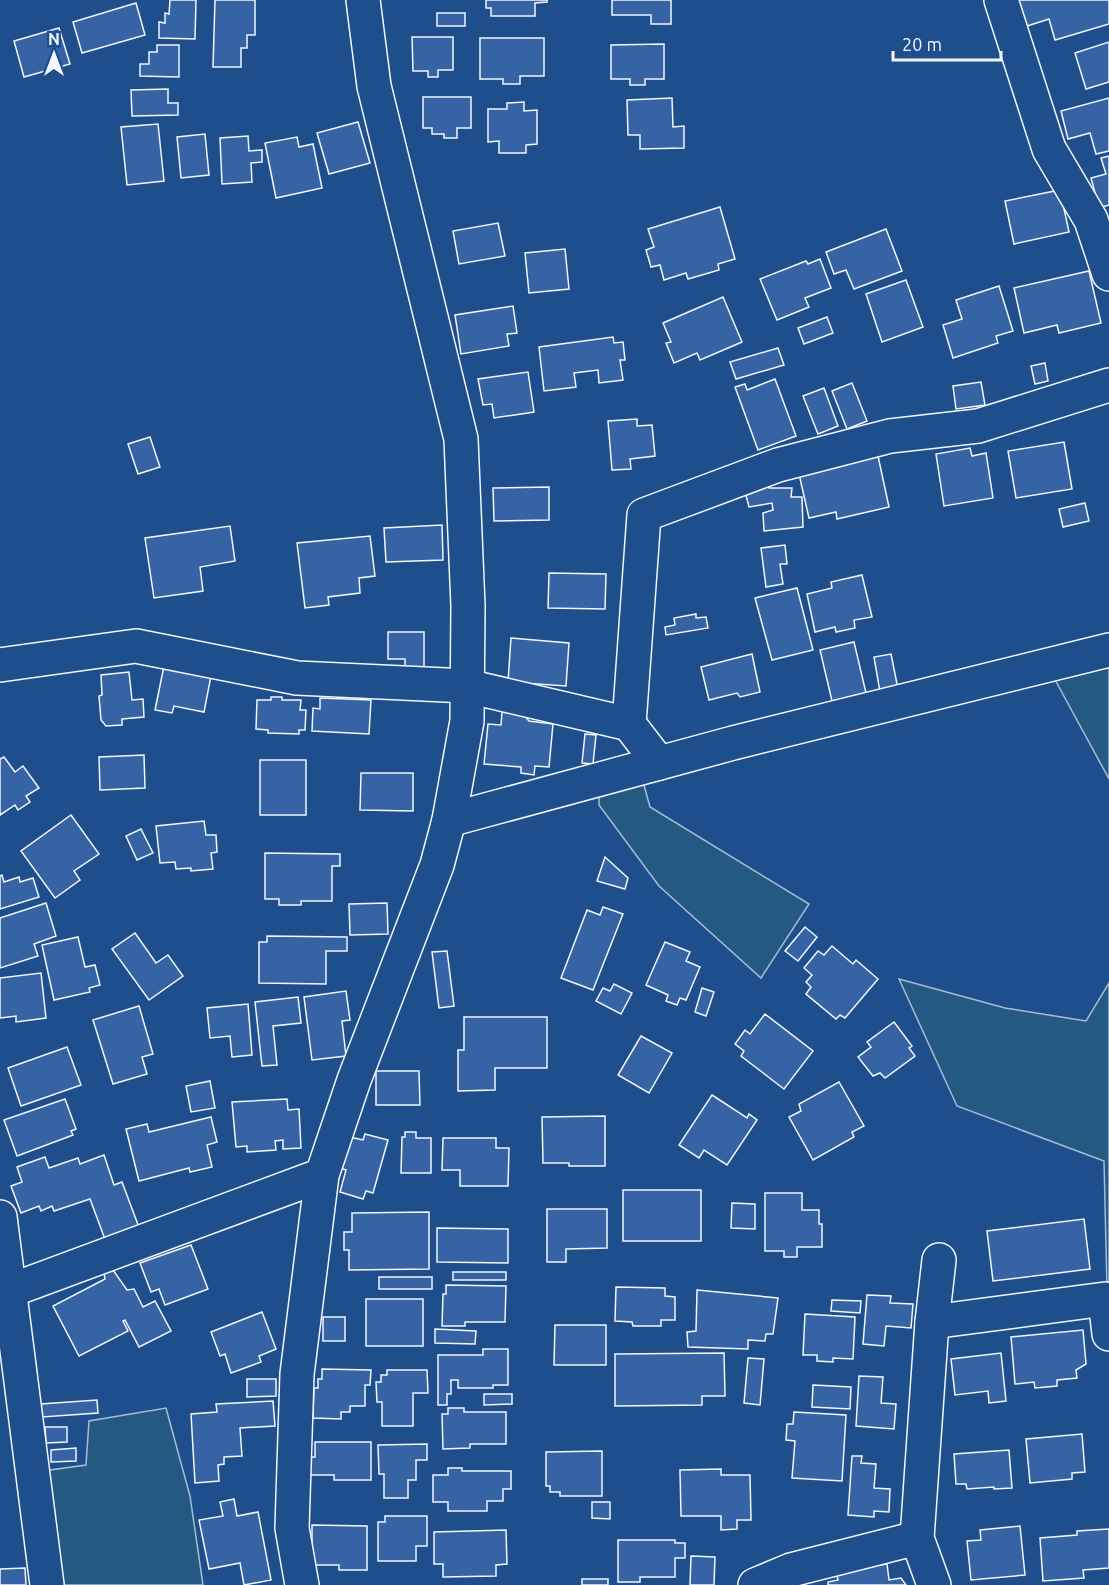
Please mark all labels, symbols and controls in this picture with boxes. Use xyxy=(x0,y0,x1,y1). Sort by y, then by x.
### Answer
north arrow xyxy=(24,24,84,84)
scale bar xyxy=(893,24,1001,62)
text: N xyxy=(48,30,60,48)
text: 20 m xyxy=(902,34,942,54)

